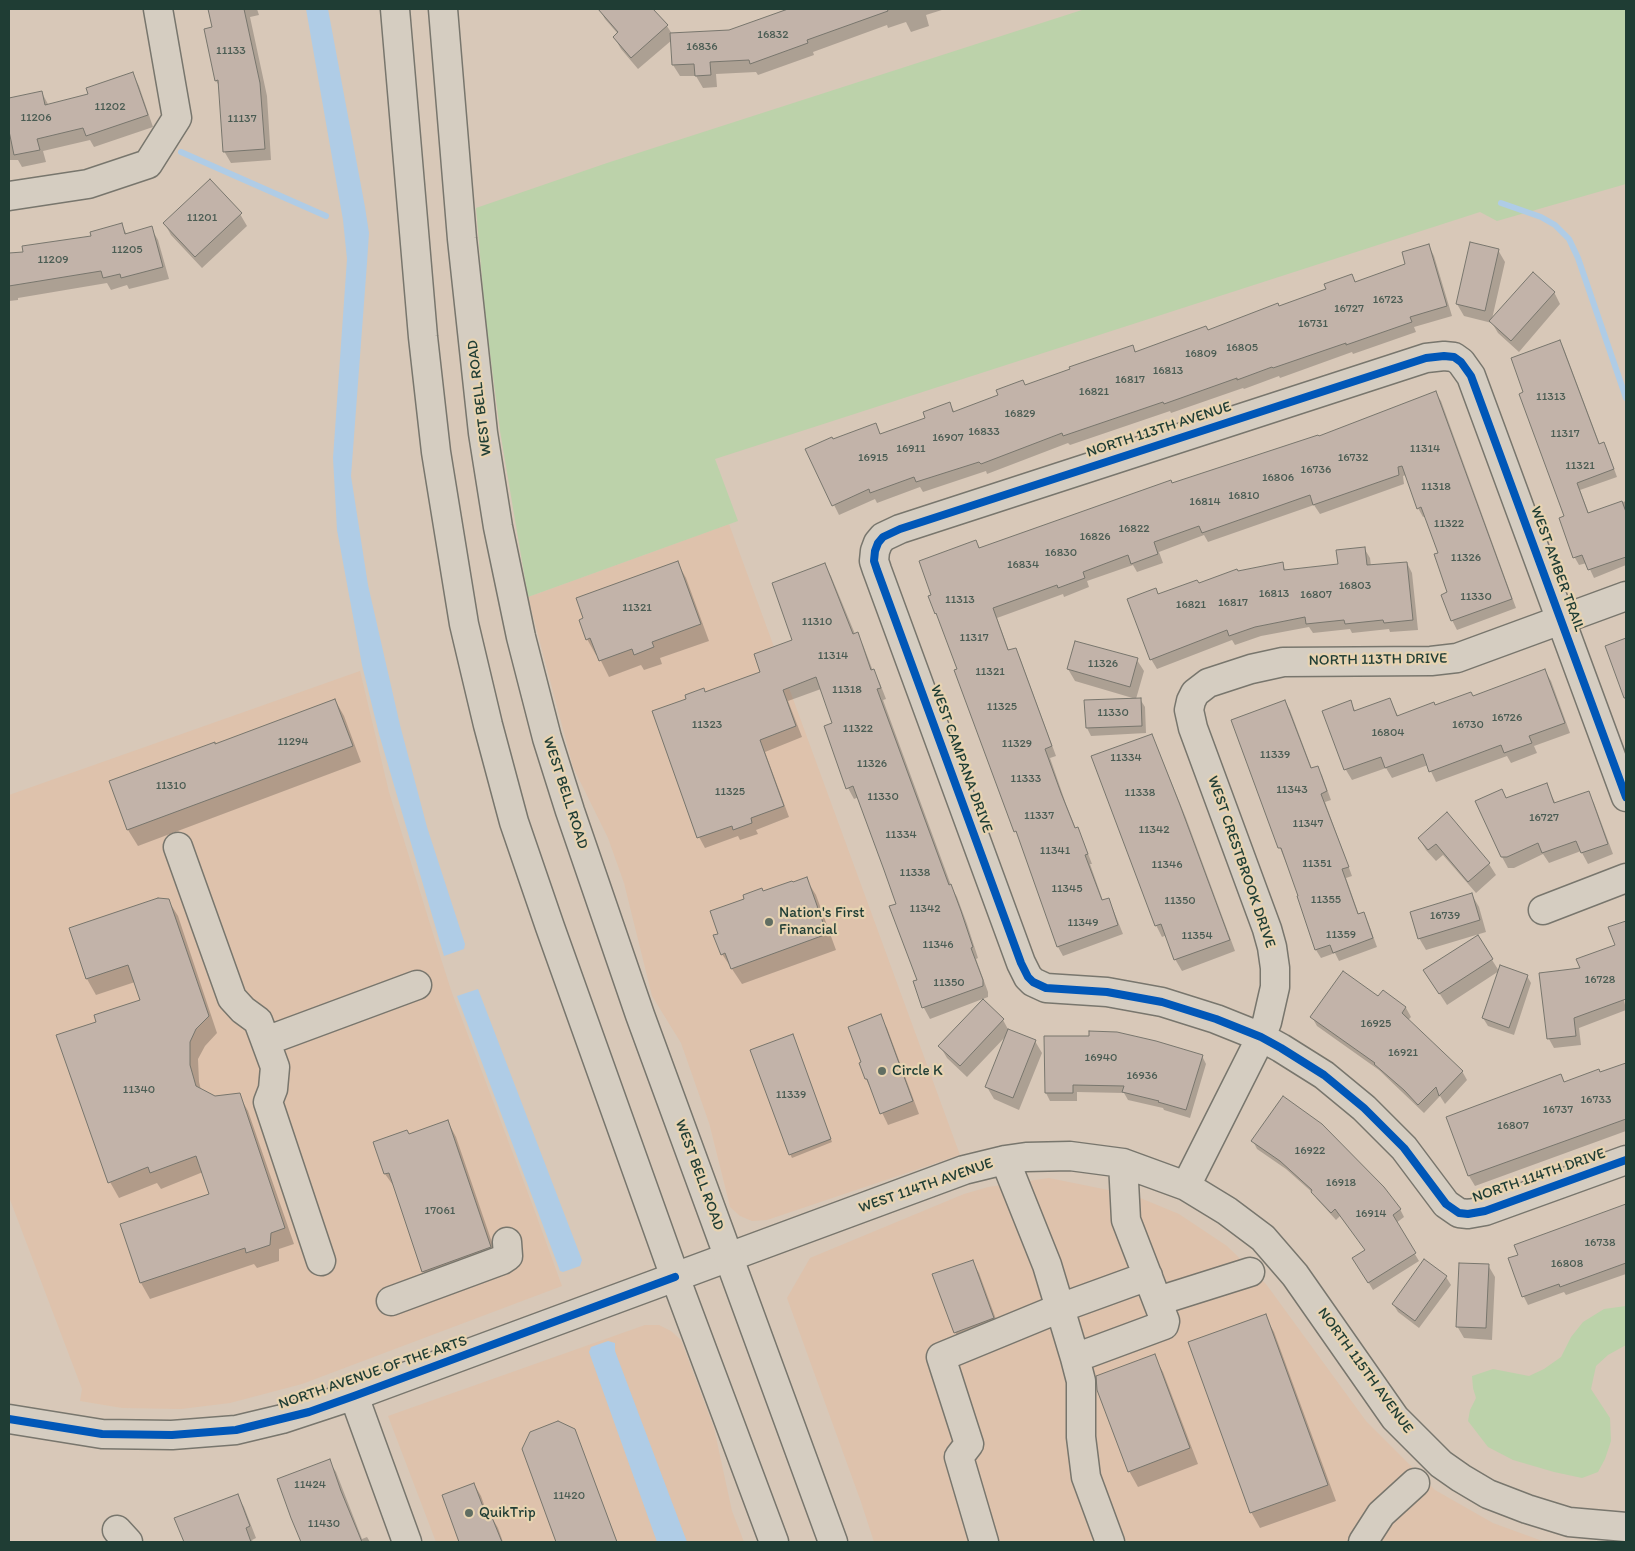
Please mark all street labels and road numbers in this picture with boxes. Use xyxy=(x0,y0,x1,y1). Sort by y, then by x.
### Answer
street label: WEST BELL ROAD xyxy=(464,339,496,457)
street label: NORTH 113TH AVENUE xyxy=(1084,398,1234,462)
street label: WEST AMBER TRAIL xyxy=(1526,504,1588,634)
street label: NORTH 113TH DRIVE xyxy=(1308,650,1448,670)
street label: WEST CAMPANA DRIVE xyxy=(926,683,996,835)
street label: WEST BELL ROAD xyxy=(538,735,592,851)
street label: WEST CRESTBROOK DRIVE xyxy=(1203,774,1279,950)
street label: WEST BELL ROAD xyxy=(671,1117,727,1233)
street label: NORTH 114TH DRIVE xyxy=(1470,1145,1608,1207)
street label: WEST 114TH AVENUE xyxy=(856,1155,996,1217)
street label: NORTH 115TH AVENUE xyxy=(1313,1305,1417,1437)
street label: NORTH AVENUE OF THE ARTS xyxy=(276,1332,470,1414)

